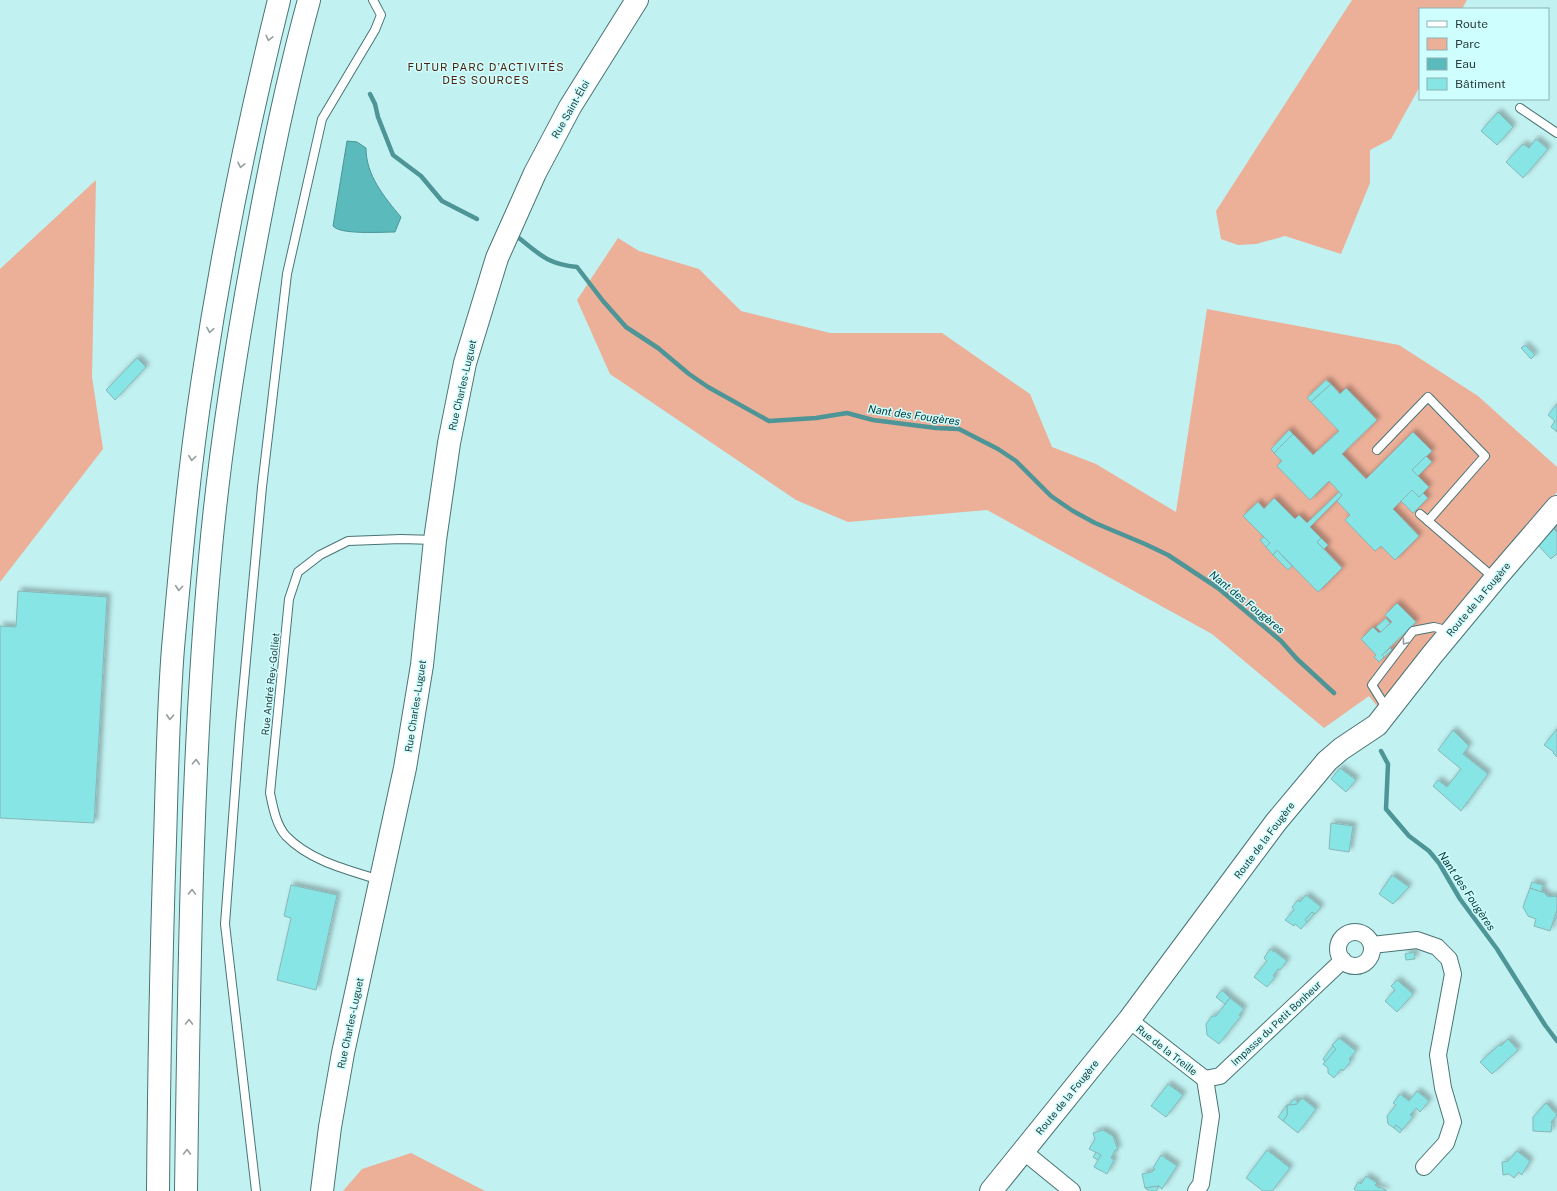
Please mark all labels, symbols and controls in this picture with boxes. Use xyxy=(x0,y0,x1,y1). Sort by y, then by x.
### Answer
legend xyxy=(1419,8,1549,100)
text: Route xyxy=(1455,17,1488,31)
one-way arrow xyxy=(266,35,274,41)
text: Parc xyxy=(1455,37,1480,51)
text: Eau xyxy=(1455,57,1476,71)
district label: FUTUR PARC D’ACTIVITÉS DES SOURCES xyxy=(407,60,565,86)
text: Bâtiment xyxy=(1455,77,1506,91)
street label: Rue Saint-Éloi xyxy=(548,78,592,140)
one-way arrow xyxy=(238,162,246,168)
one-way arrow xyxy=(207,327,215,333)
street label: Rue Charles-Luguet xyxy=(446,338,478,432)
water label: Nant des Fougères xyxy=(867,403,961,427)
one-way arrow xyxy=(188,455,197,461)
street label: Route de la Fougère xyxy=(1443,559,1513,639)
water label: Nant des Fougères xyxy=(1207,568,1287,636)
one-way arrow xyxy=(174,585,183,591)
street label: Rue André Rey-Golliet xyxy=(259,632,281,736)
one-way arrow xyxy=(1402,638,1409,645)
street label: Rue Charles-Luguet xyxy=(402,659,428,753)
one-way arrow xyxy=(165,714,174,720)
one-way arrow xyxy=(192,759,201,765)
street label: Route de la Fougère xyxy=(1231,799,1297,881)
water label: Nant des Fougères xyxy=(1436,849,1498,933)
one-way arrow xyxy=(188,889,196,895)
street label: Rue Charles-Luguet xyxy=(334,976,366,1070)
street label: Impasse du Petit Bonheur xyxy=(1228,978,1324,1068)
one-way arrow xyxy=(185,1019,193,1025)
street label: Rue de la Treille xyxy=(1134,1022,1200,1078)
street label: Route de la Fougère xyxy=(1033,1057,1101,1137)
one-way arrow xyxy=(183,1149,191,1155)

